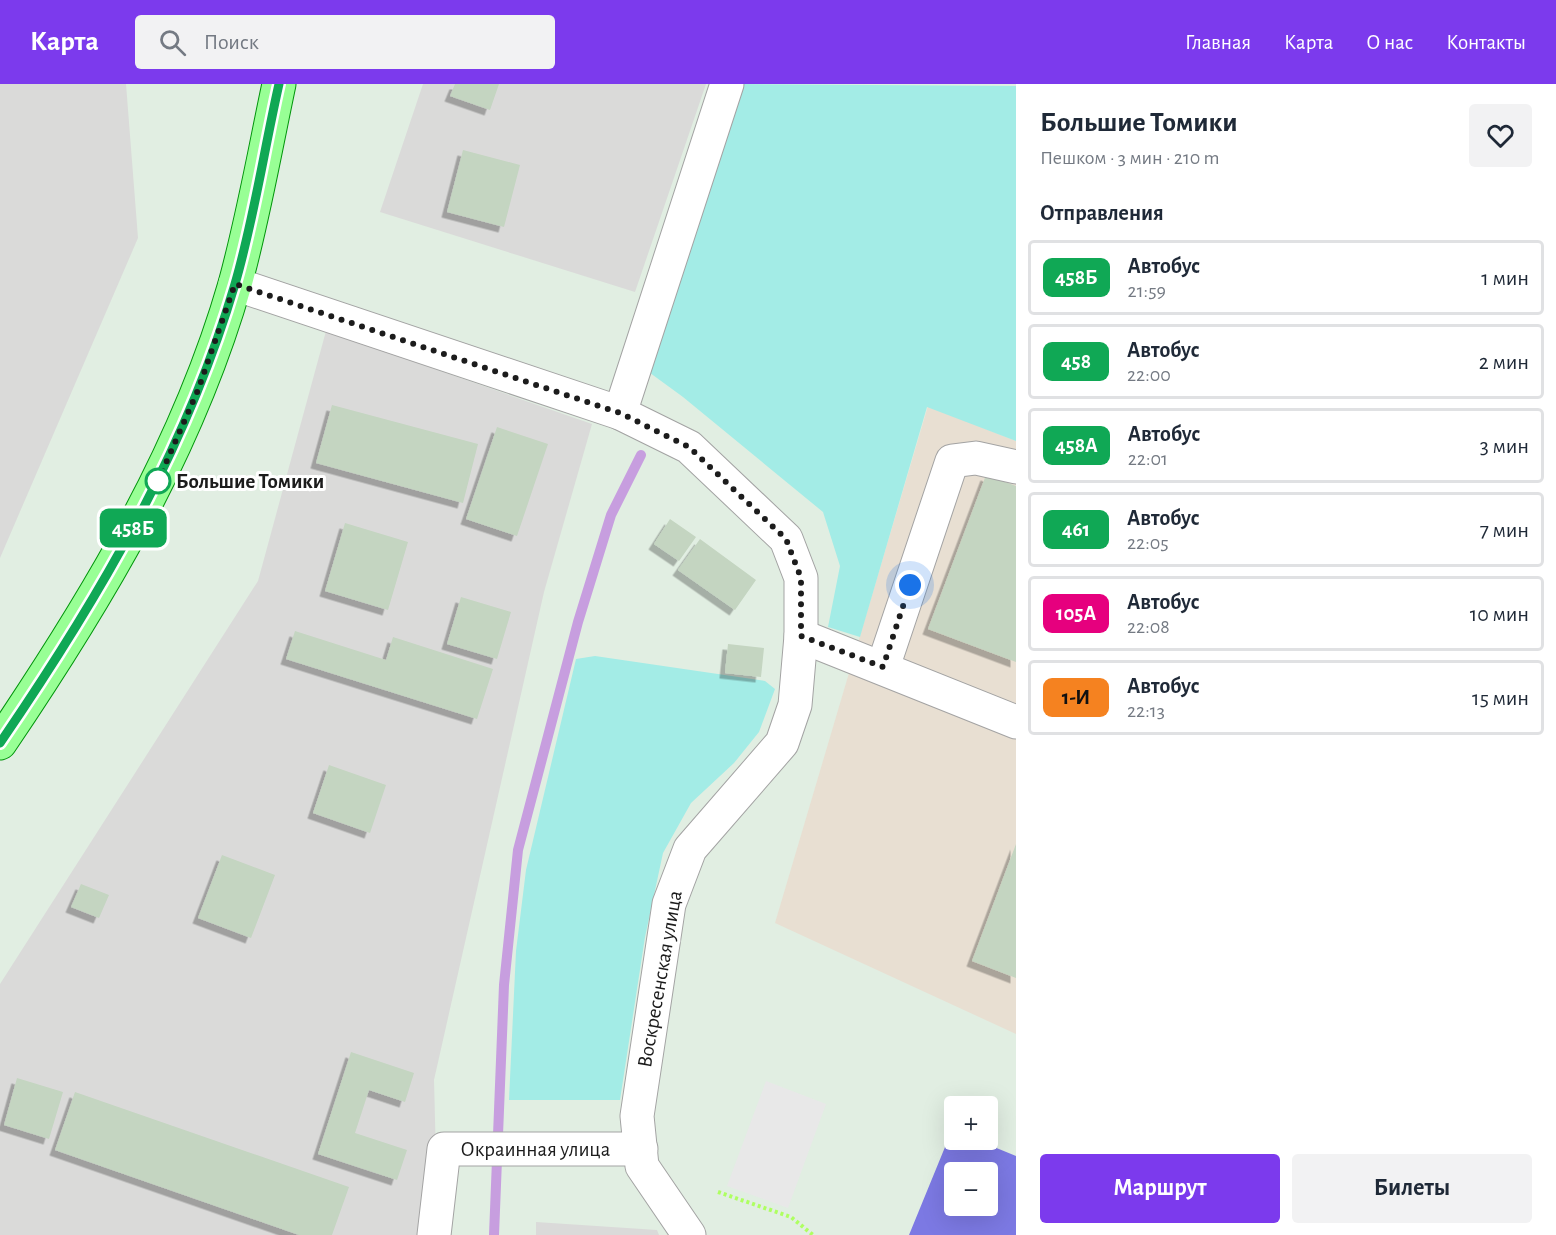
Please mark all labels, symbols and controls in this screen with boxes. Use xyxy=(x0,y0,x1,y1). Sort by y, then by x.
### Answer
search box xyxy=(135,15,555,69)
icon: search xyxy=(156,26,189,59)
text: Карта xyxy=(30,28,99,56)
text: Поиск xyxy=(204,31,259,53)
text: Главная xyxy=(1185,32,1251,53)
text: Карта xyxy=(1284,32,1333,53)
text: О нас xyxy=(1366,32,1413,53)
text: Контакты xyxy=(1446,32,1526,53)
button: heart xyxy=(1469,104,1532,167)
text: Большие Томики xyxy=(1040,109,1238,137)
text: Пешком · 3 мин · 210 m xyxy=(1040,148,1220,168)
text: Отправления xyxy=(1040,202,1164,224)
text: Автобус xyxy=(1128,255,1200,277)
text: 458Б xyxy=(1055,267,1098,288)
text: 1 мин xyxy=(1481,267,1529,289)
text: 21:59 xyxy=(1128,281,1166,301)
text: Автобус xyxy=(1127,339,1200,361)
text: 458 xyxy=(1061,351,1091,372)
text: 2 мин xyxy=(1479,351,1529,373)
text: 22:00 xyxy=(1127,365,1171,385)
text: Автобус xyxy=(1128,423,1200,445)
text: 458А xyxy=(1055,435,1098,456)
text: 3 мин xyxy=(1480,435,1529,457)
text: 22:01 xyxy=(1128,449,1168,469)
marker: Большие Томики xyxy=(145,468,171,494)
place label: Большие Томики xyxy=(176,471,324,492)
text: Автобус xyxy=(1127,507,1200,529)
line badge: 458Б xyxy=(91,508,175,548)
text: 458Б xyxy=(112,518,154,539)
text: 461 xyxy=(1062,519,1090,540)
text: 7 мин xyxy=(1480,519,1529,541)
text: 22:05 xyxy=(1127,533,1169,553)
your location xyxy=(895,570,925,600)
text: Автобус xyxy=(1127,591,1200,613)
text: 105А xyxy=(1056,603,1096,624)
text: 10 мин xyxy=(1470,603,1529,625)
text: 22:08 xyxy=(1127,617,1170,637)
text: Автобус xyxy=(1127,675,1200,697)
text: 1-И xyxy=(1062,687,1090,708)
text: 15 мин xyxy=(1472,687,1529,709)
text: 22:13 xyxy=(1127,701,1165,721)
street label: Воскресенская улица xyxy=(634,888,686,1069)
map controls xyxy=(944,1096,998,1216)
button: + xyxy=(944,1096,998,1150)
street label: Окраинная улица xyxy=(461,1139,611,1160)
button: Маршрут xyxy=(1040,1154,1280,1223)
button: Билеты xyxy=(1292,1154,1532,1223)
button: − xyxy=(944,1162,998,1216)

